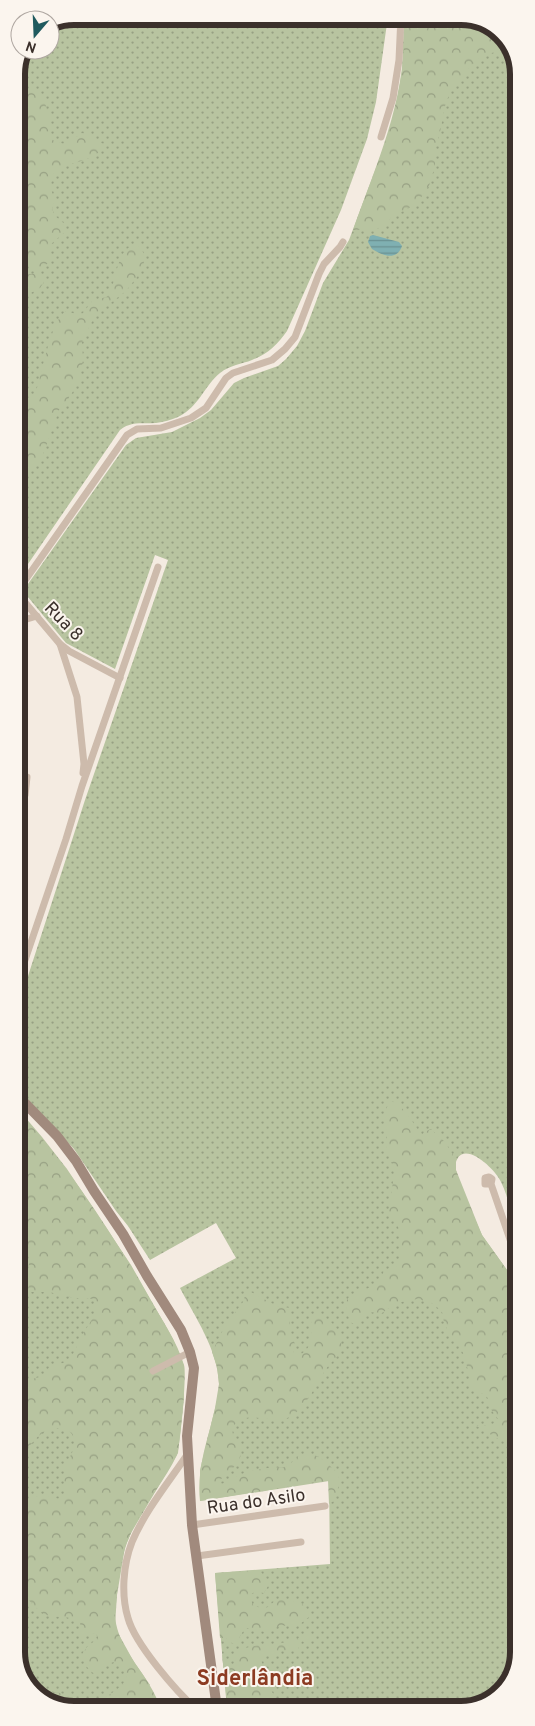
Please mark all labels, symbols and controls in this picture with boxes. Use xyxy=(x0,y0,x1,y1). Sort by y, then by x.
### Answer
north arrow xyxy=(10,10,60,60)
text: N xyxy=(24,36,39,56)
street label: Rua 8 xyxy=(38,597,87,647)
street label: Rua do Asilo xyxy=(205,1484,307,1521)
district label: Siderlândia xyxy=(197,1666,313,1693)

